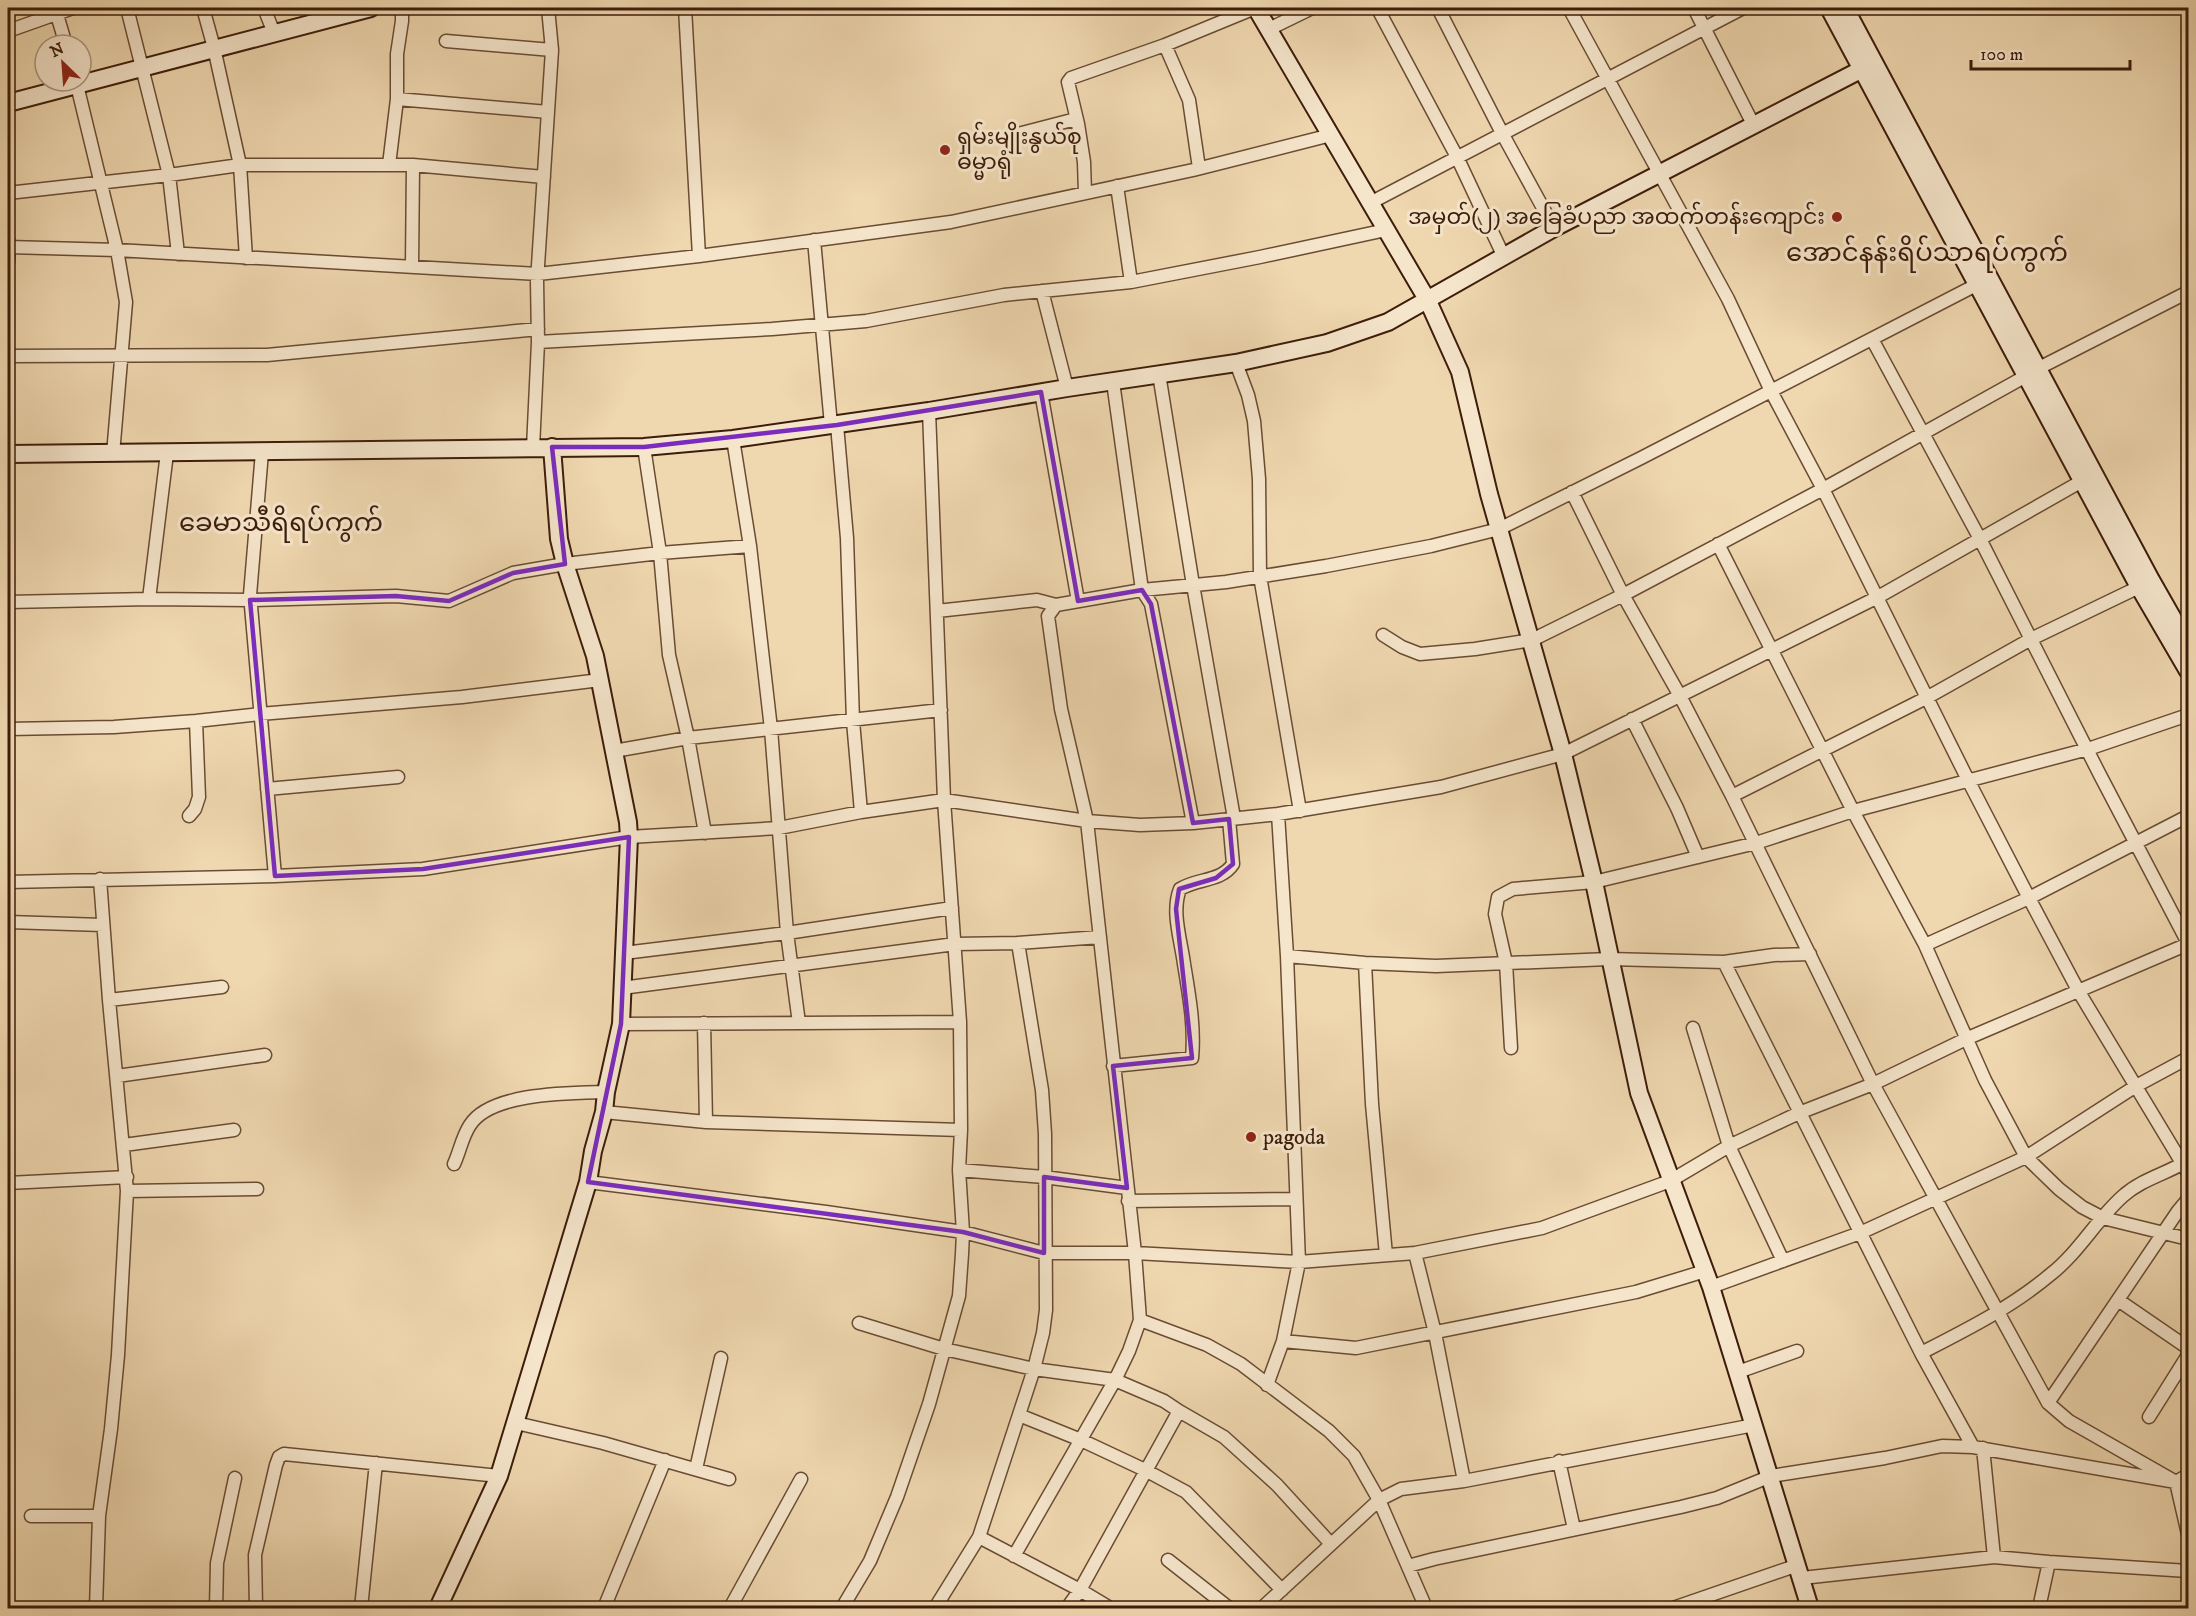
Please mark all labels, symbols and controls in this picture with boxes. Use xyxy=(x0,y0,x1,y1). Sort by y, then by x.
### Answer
north arrow xyxy=(33,33,93,93)
scale bar xyxy=(1971,33,2130,71)
text: N xyxy=(47,38,67,62)
text: 100 m xyxy=(1980,44,2023,66)
place label: ရှမ်းမျိုးနွယ်စု ဓမ္မာရုံ xyxy=(957,121,1082,179)
marker: ရှမ်းမျိုးနွယ်စု ဓမ္မာရုံ xyxy=(938,143,952,157)
place label: အမှတ်(၂) အခြေခံပညာ အထက်တန်းကျောင်း xyxy=(1408,201,1825,235)
marker: အမှတ်(၂) အခြေခံပညာ အထက်တန်းကျောင်း xyxy=(1830,210,1844,224)
district label: အောင်နန်းရိပ်သာရပ်ကွက် xyxy=(1786,235,2068,273)
district label: ခေမာသီရိရပ်ကွက် xyxy=(179,505,383,543)
place label: pagoda xyxy=(1262,1124,1326,1151)
marker: pagoda xyxy=(1244,1130,1258,1144)

